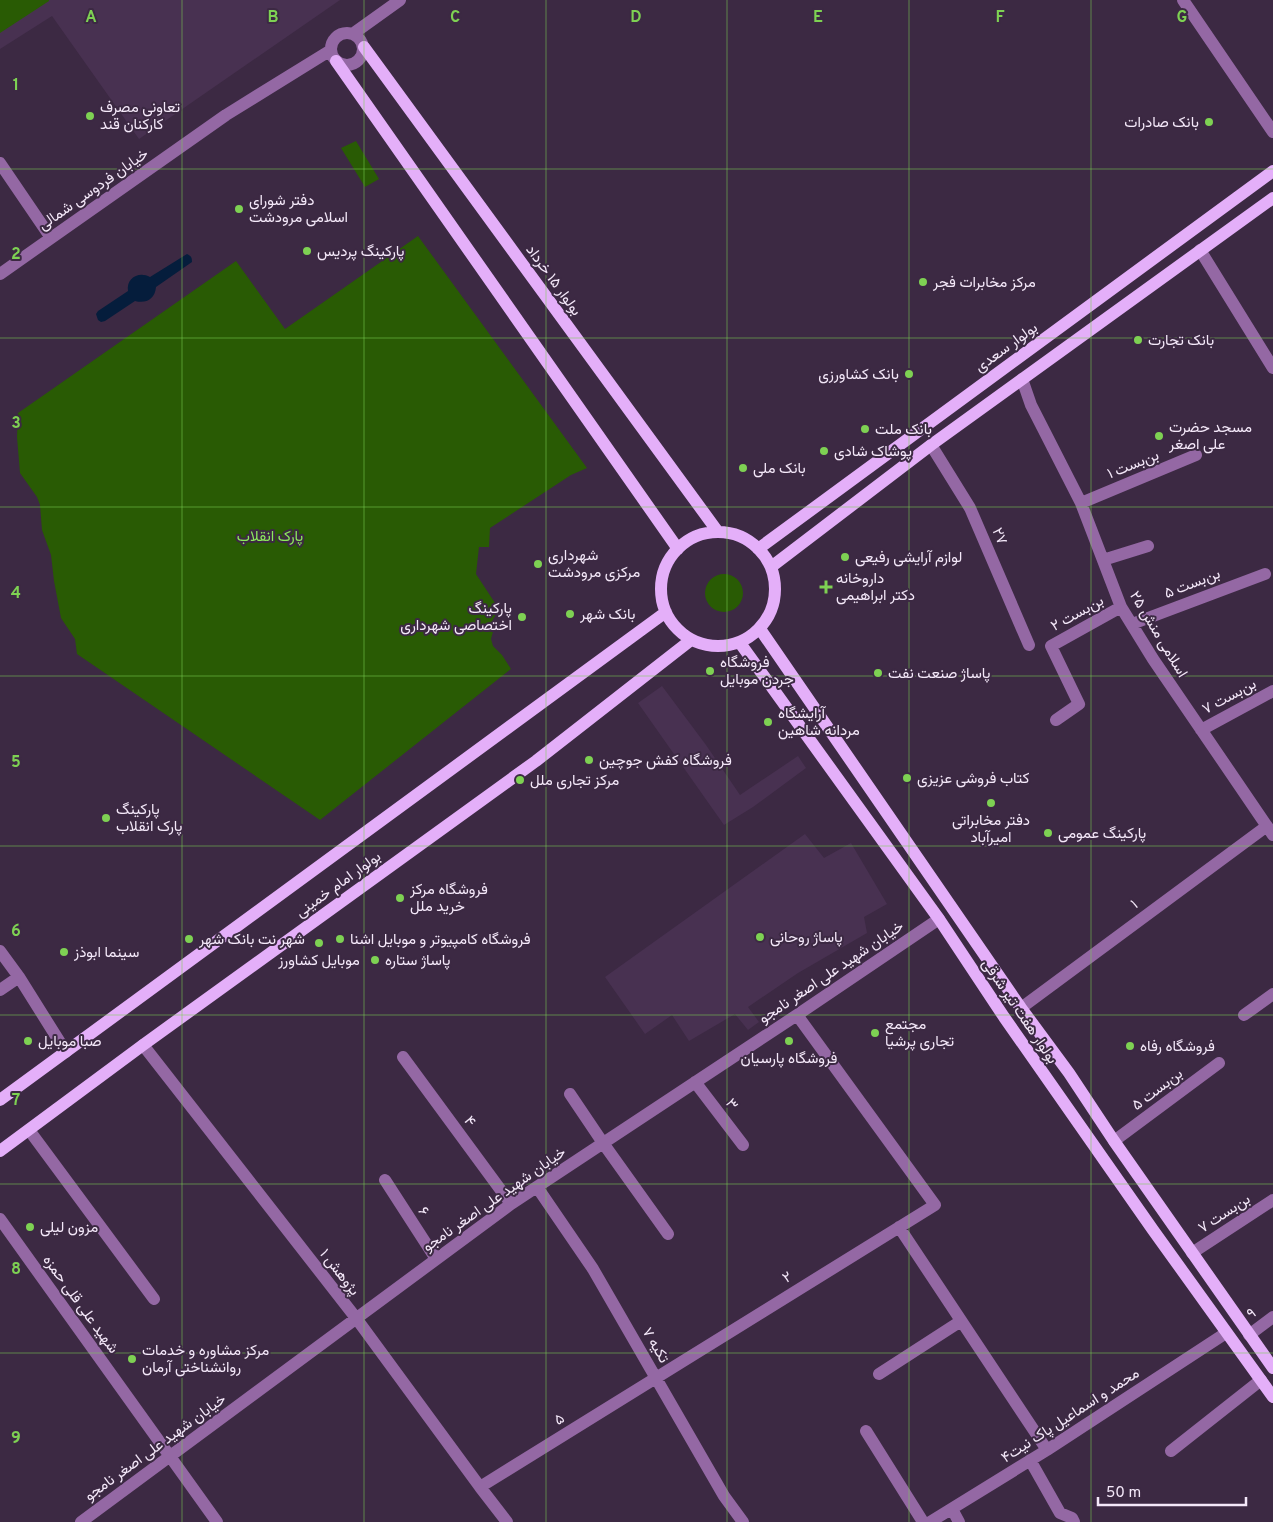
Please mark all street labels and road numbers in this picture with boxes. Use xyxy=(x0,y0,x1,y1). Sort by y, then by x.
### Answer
street label: خیابان فردوسی شمالی xyxy=(35,145,153,235)
street label: بولوار ۱۵ خرداد xyxy=(521,242,585,320)
street label: بولوار سعدی xyxy=(972,319,1042,377)
street label: بن‌بست ۱ xyxy=(1105,446,1162,484)
street label: ۲۷ xyxy=(987,525,1011,548)
street label: بن‌بست ۵ xyxy=(1162,565,1223,604)
street label: اسلامی منش ۲۵ xyxy=(1124,588,1191,682)
street label: بن‌بست ۲ xyxy=(1048,592,1108,637)
street label: بن‌بست ۷ xyxy=(1199,675,1260,719)
street label: بولوار امام خمینی xyxy=(292,848,385,923)
street label: ۱ xyxy=(1128,896,1142,914)
street label: خیابان شهید علی اصغر نامجو xyxy=(756,918,908,1029)
street label: بولوار هفت تیر شرقی xyxy=(977,956,1061,1068)
street label: بن‌بست ۵ xyxy=(1129,1065,1187,1115)
street label: ۳ xyxy=(720,1095,741,1115)
street label: ۴ xyxy=(459,1113,479,1131)
street label: خیابان شهید علی اصغر نامجو xyxy=(420,1144,570,1257)
street label: بن‌بست ۷ xyxy=(1195,1190,1255,1238)
street label: ۶ xyxy=(413,1204,433,1220)
street label: پژوهش ۱ xyxy=(315,1246,363,1300)
street label: شهید علی قلی حمزه xyxy=(38,1252,122,1358)
street label: ۲ xyxy=(779,1268,796,1288)
street label: ۹ xyxy=(1243,1304,1261,1324)
street label: تکیه ۷ xyxy=(637,1324,672,1367)
street label: محمد و اسماعیل پاک نیت۴ xyxy=(998,1364,1144,1468)
street label: خیابان شهید علی اصغر نامجو xyxy=(81,1390,230,1506)
street label: ۵ xyxy=(551,1410,569,1431)

